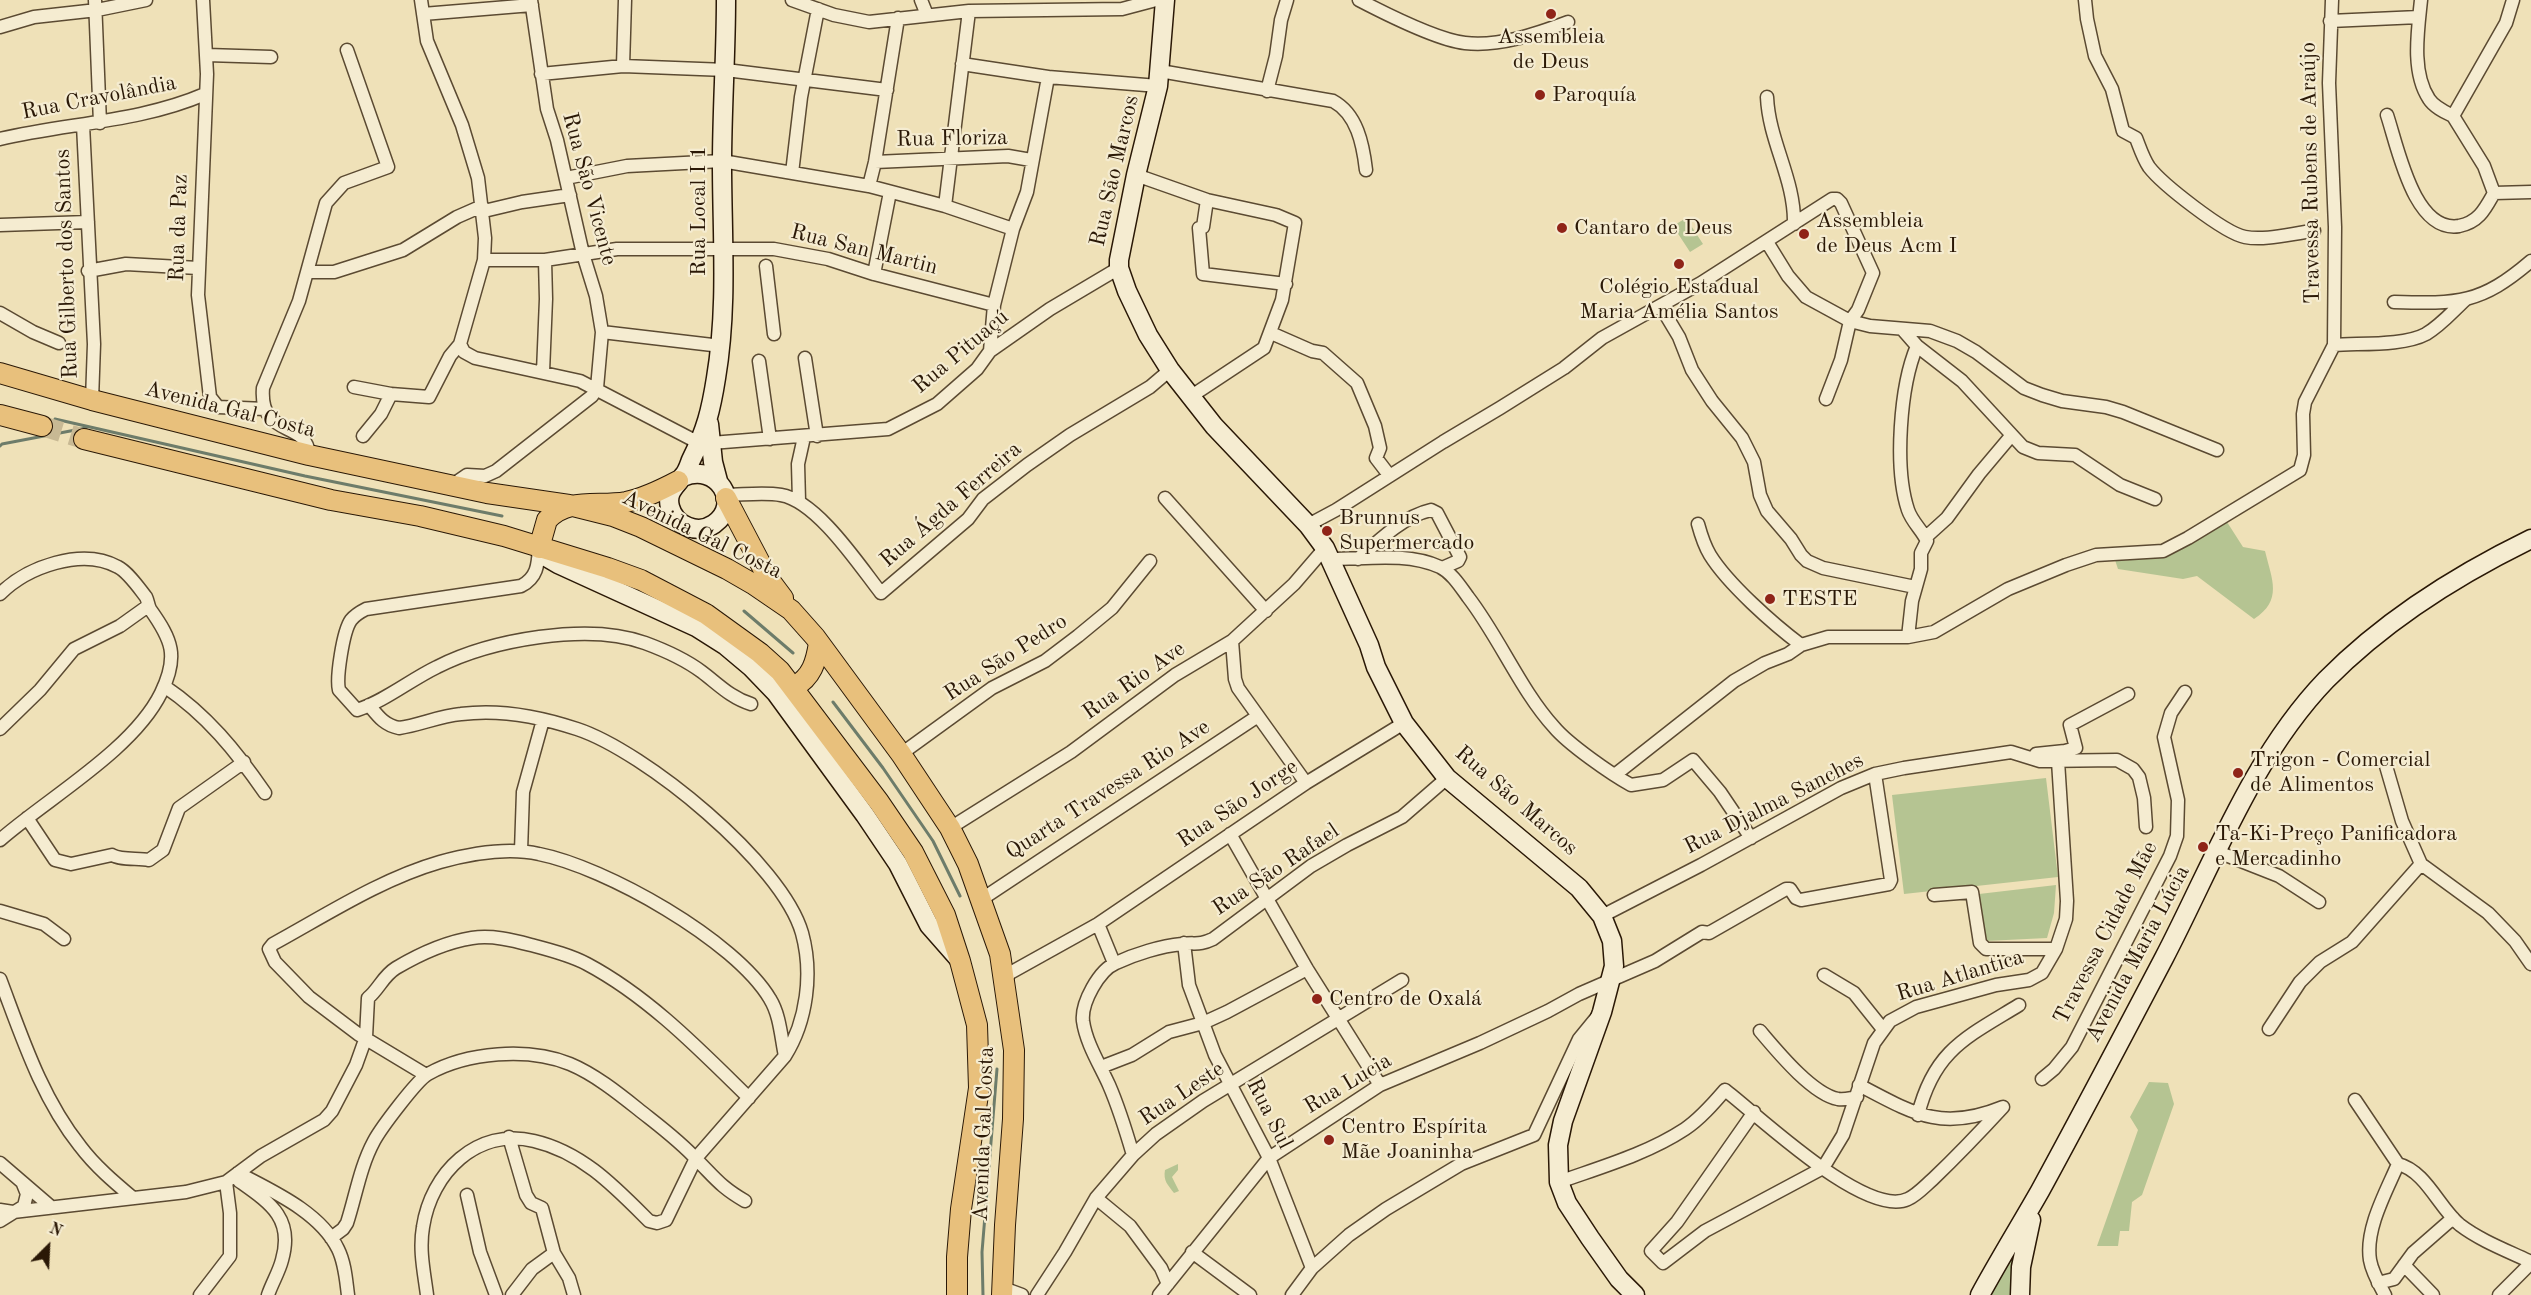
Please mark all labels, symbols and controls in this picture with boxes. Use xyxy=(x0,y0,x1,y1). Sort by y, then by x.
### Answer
marker: Assembleia de Deus xyxy=(1544,7,1558,21)
place label: Assembleia de Deus xyxy=(1497,24,1605,76)
street label: Travessa Rubens de Araújo xyxy=(2296,42,2326,304)
street label: Rua Cravolândia xyxy=(19,70,179,126)
place label: Paroquía xyxy=(1552,82,1636,108)
marker: Paroquía xyxy=(1533,88,1547,102)
street label: Rua São Marcos xyxy=(1085,93,1145,249)
street label: Rua São Vicente xyxy=(556,110,622,268)
street label: Rua Floriza xyxy=(896,125,1008,153)
street label: Rua Local I 1 xyxy=(686,146,712,276)
street label: Rua Gilberto dos Santos xyxy=(50,149,84,379)
street label: Rua da Paz xyxy=(164,174,194,282)
place label: Assembleia de Deus Acm I xyxy=(1816,208,1957,260)
place label: Cantaro de Deus xyxy=(1574,215,1732,241)
street label: Rua San Martin xyxy=(788,219,940,281)
marker: Cantaro de Deus xyxy=(1555,221,1569,235)
marker: Assembleia de Deus Acm I xyxy=(1797,227,1811,241)
marker: Colégio Estadual Maria Amélia Santos xyxy=(1672,257,1686,271)
place label: Colégio Estadual Maria Amélia Santos xyxy=(1579,274,1779,326)
street label: Rua Pituaçú xyxy=(908,304,1014,400)
street label: Avenida Gal Costa xyxy=(142,376,318,444)
street label: Rua Ágda Ferreira xyxy=(875,436,1027,574)
street label: Avenida Gal Costa xyxy=(618,485,786,585)
place label: Brunnus Supermercado xyxy=(1339,505,1474,556)
marker: Brunnus Supermercado xyxy=(1320,524,1334,538)
place label: TESTE xyxy=(1782,586,1857,612)
marker: TESTE xyxy=(1763,592,1777,606)
street label: Rua São Pedro xyxy=(939,608,1073,708)
street label: Rua Rio Ave xyxy=(1078,636,1190,726)
street label: Quarta Travessa Rio Ave xyxy=(1001,714,1215,866)
street label: Rua São Marcos xyxy=(1449,740,1583,862)
street label: Rua Djalma Sanches xyxy=(1680,747,1868,861)
place label: Trigon - Comercial de Alimentos xyxy=(2250,747,2430,798)
street label: Rua São Jorge xyxy=(1173,754,1303,854)
marker: Trigon - Comercial de Alimentos xyxy=(2231,766,2245,780)
street label: Rua São Rafael xyxy=(1208,818,1344,922)
place label: Ta-Ki-Preço Panificadora e Mercadinho xyxy=(2215,821,2457,872)
street label: Travessa Cidade Mãe xyxy=(2048,837,2164,1029)
marker: Ta-Ki-Preço Panificadora e Mercadinho xyxy=(2196,840,2210,854)
street label: Avenida Maria Lúcia xyxy=(2080,861,2196,1047)
street label: Rua Atlantica xyxy=(1893,944,2027,1008)
place label: Centro de Oxalá xyxy=(1329,986,1482,1012)
marker: Centro de Oxalá xyxy=(1310,992,1324,1006)
street label: Avenida Gal Costa xyxy=(968,1046,1000,1222)
street label: Rua Lucia xyxy=(1299,1048,1397,1120)
street label: Rua Leste xyxy=(1135,1056,1229,1132)
street label: Rua Sul xyxy=(1240,1074,1298,1154)
place label: Centro Espírita Mãe Joaninha xyxy=(1341,1114,1487,1166)
marker: Centro Espírita Mãe Joaninha xyxy=(1322,1133,1336,1147)
north arrow xyxy=(18,1217,78,1277)
text: N xyxy=(46,1221,64,1240)

